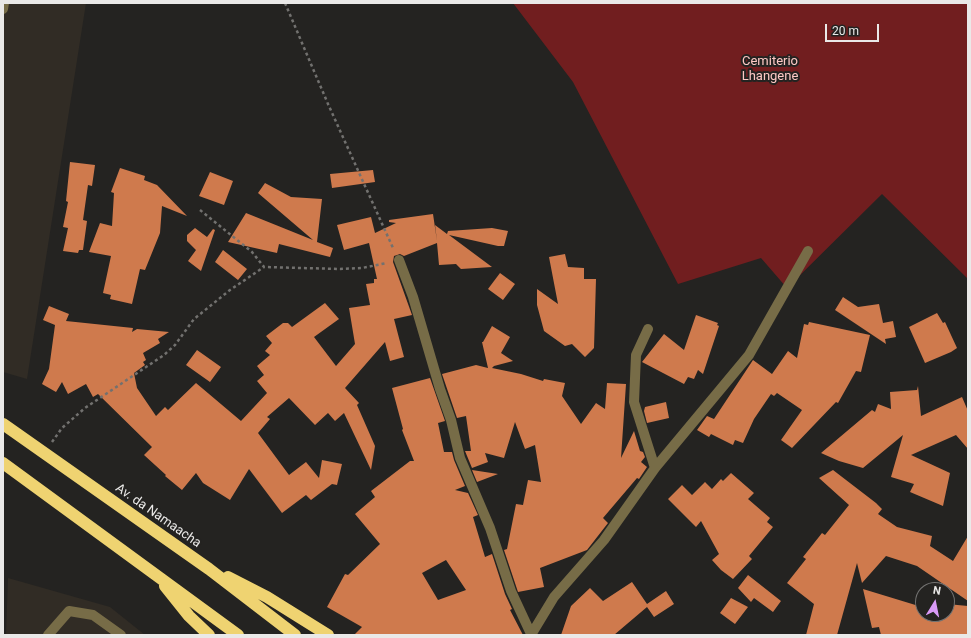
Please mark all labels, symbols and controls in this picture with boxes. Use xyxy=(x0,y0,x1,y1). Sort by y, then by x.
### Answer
scale bar xyxy=(827,16,881,42)
text: 20 m xyxy=(832,24,859,38)
park label: Cemiterio Lhangene xyxy=(742,54,798,85)
street label: Av. da Namaacha xyxy=(112,481,204,551)
north arrow xyxy=(915,582,955,622)
text: N xyxy=(932,584,942,598)

